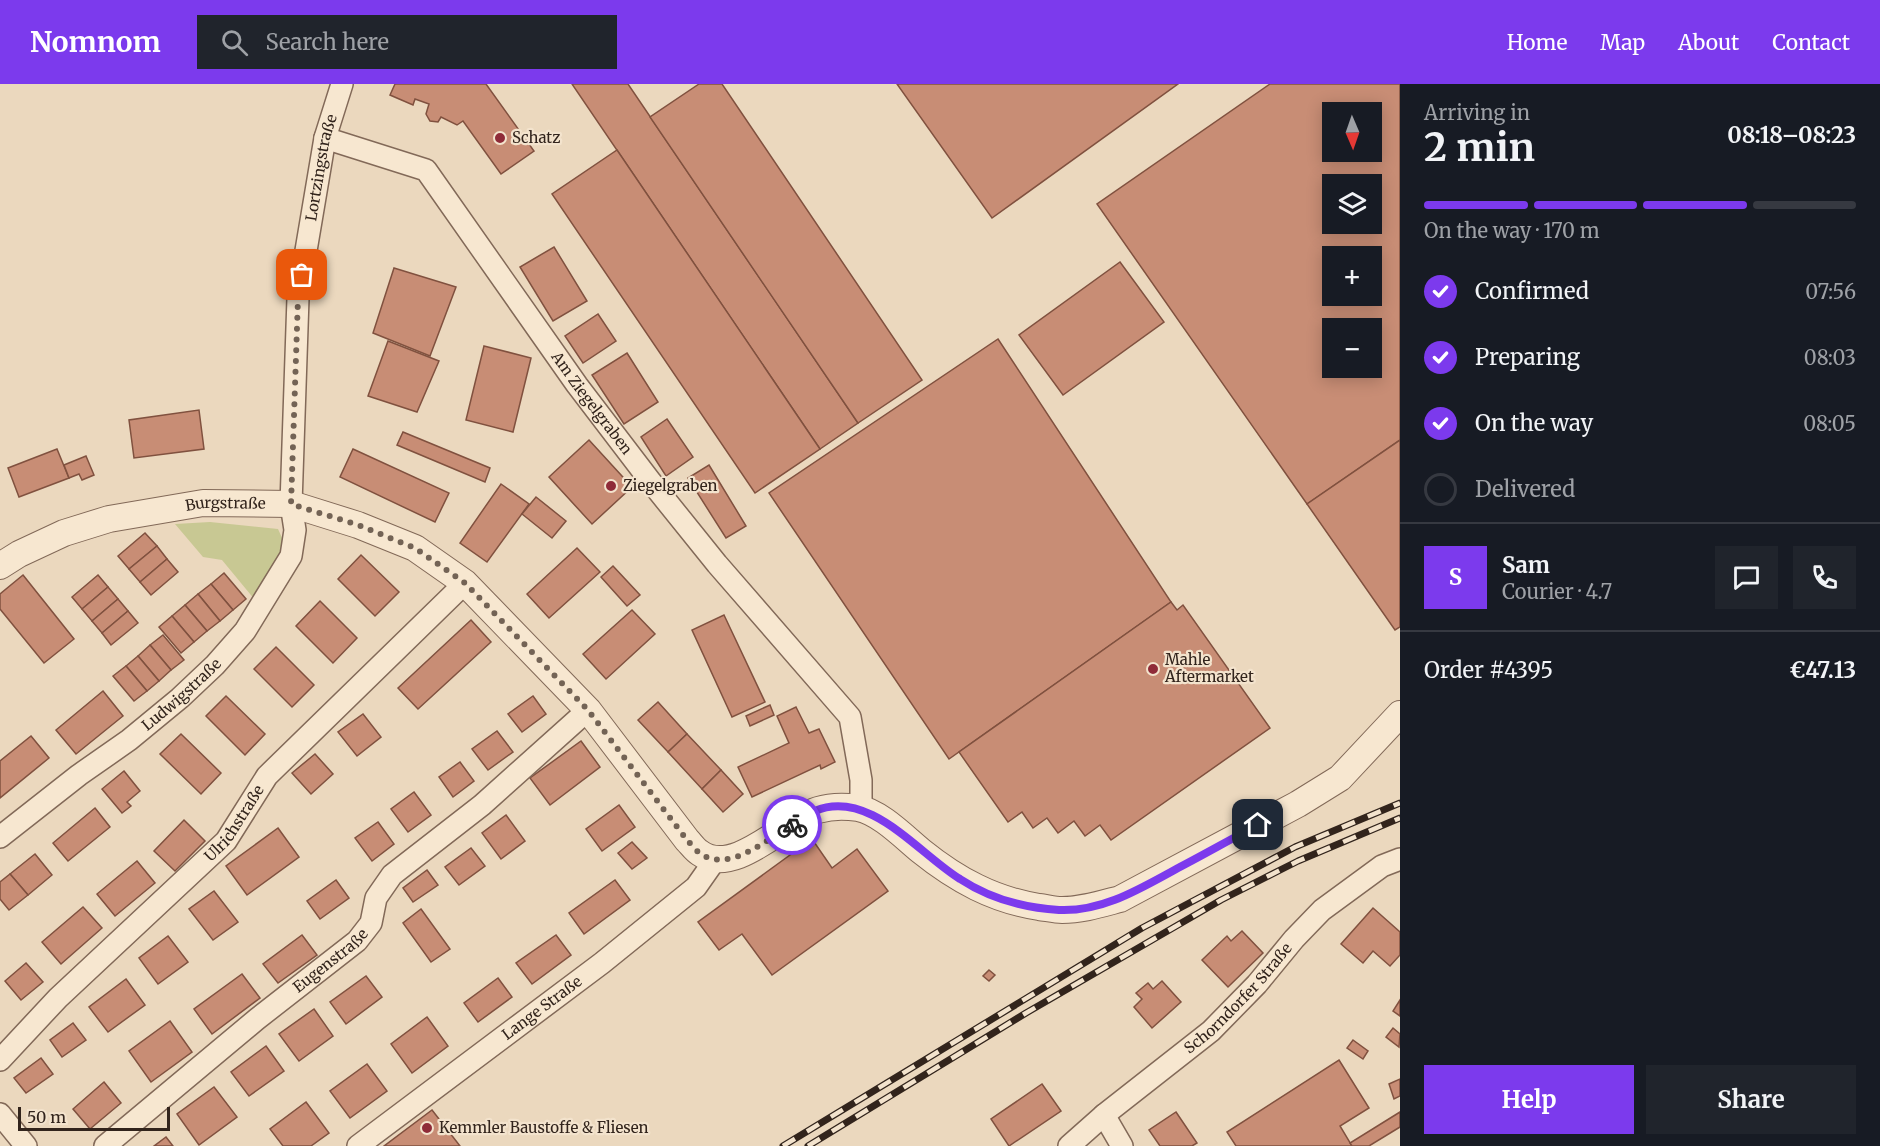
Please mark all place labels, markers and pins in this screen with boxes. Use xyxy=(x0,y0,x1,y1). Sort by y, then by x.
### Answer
place label: Schatz xyxy=(512,128,560,147)
marker: Schatz xyxy=(493,131,507,145)
pin xyxy=(276,249,327,300)
place label: Ziegelgraben xyxy=(623,476,717,495)
marker: Ziegelgraben xyxy=(604,479,618,493)
place label: Mahle Aftermarket xyxy=(1164,650,1254,686)
marker: Mahle Aftermarket xyxy=(1146,662,1160,676)
pin xyxy=(1232,799,1283,850)
place label: Kemmler Baustoffe & Fliesen xyxy=(439,1118,649,1137)
marker: Kemmler Baustoffe & Fliesen xyxy=(420,1121,434,1135)

